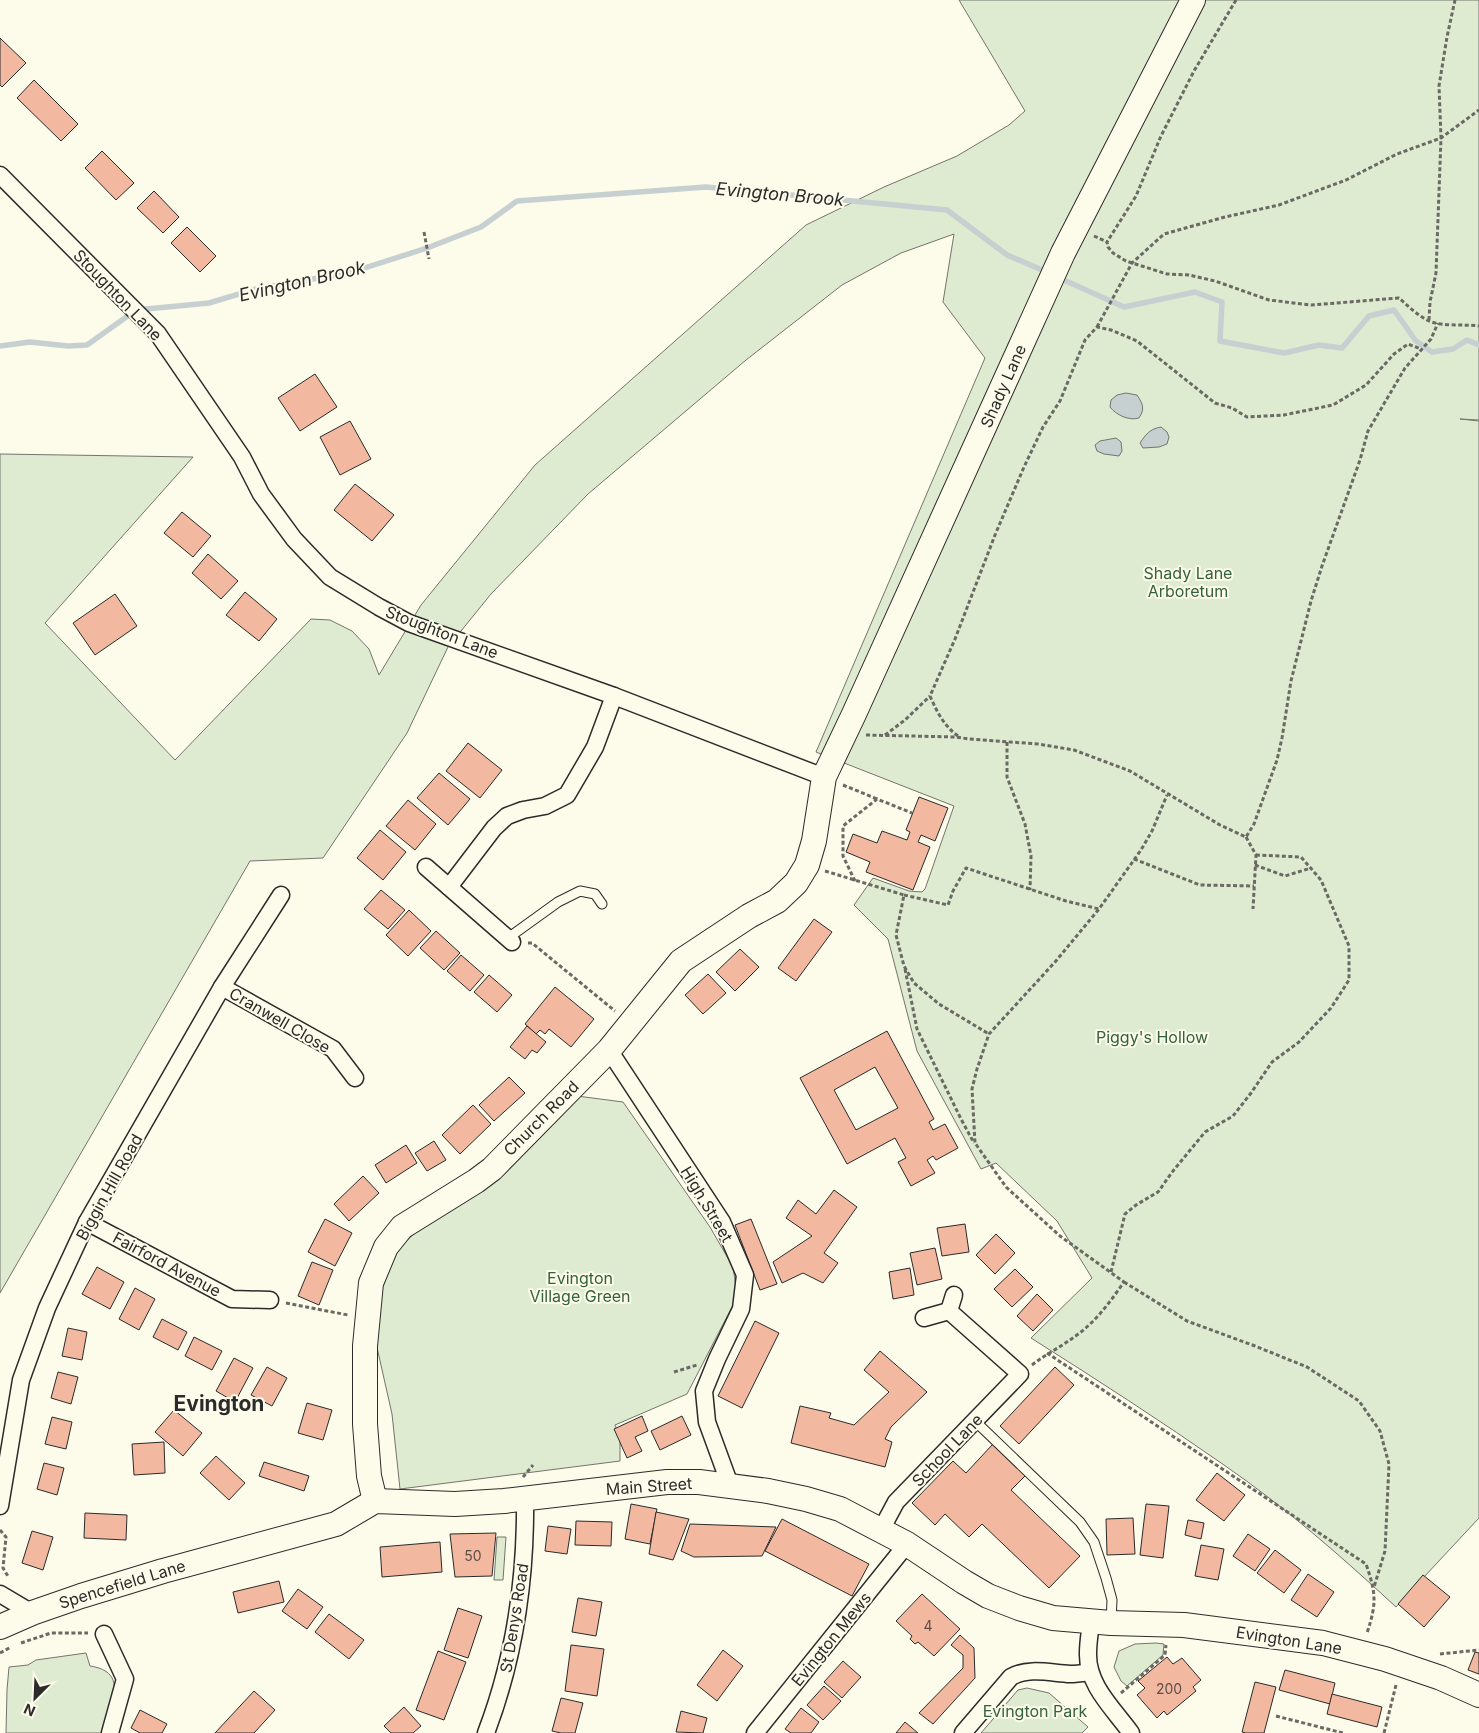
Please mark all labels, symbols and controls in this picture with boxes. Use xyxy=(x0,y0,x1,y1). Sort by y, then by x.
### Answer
water label: Evington Brook xyxy=(715,178,846,210)
street label: Stoughton Lane xyxy=(69,245,167,345)
water label: Evington Brook xyxy=(237,256,368,306)
street label: Shady Lane xyxy=(976,341,1030,431)
park label: Shady Lane Arboretum xyxy=(1144,563,1232,601)
street label: Stoughton Lane xyxy=(383,601,501,663)
street label: Cranwell Close xyxy=(226,983,334,1057)
park label: Piggy's Hollow xyxy=(1096,1027,1208,1047)
street label: Church Road xyxy=(499,1076,583,1160)
street label: Biggin Hill Road xyxy=(72,1130,146,1244)
street label: High Street xyxy=(677,1163,737,1245)
street label: Fairford Avenue xyxy=(110,1227,224,1301)
park label: Evington Village Green xyxy=(529,1268,631,1306)
district label: Evington xyxy=(174,1391,264,1416)
street label: School Lane xyxy=(907,1410,987,1490)
street label: Main Street xyxy=(605,1473,693,1499)
house number: 50 xyxy=(464,1547,482,1564)
street label: Spencefield Lane xyxy=(56,1555,188,1613)
street label: St Denys Road xyxy=(495,1562,533,1674)
street label: Evington Mews xyxy=(787,1588,875,1690)
house number: 4 xyxy=(923,1617,933,1634)
street label: Evington Lane xyxy=(1235,1622,1343,1658)
north arrow xyxy=(10,1673,60,1723)
house number: 200 xyxy=(1156,1680,1182,1697)
text: N xyxy=(21,1700,38,1720)
park label: Evington Park xyxy=(983,1701,1088,1721)

